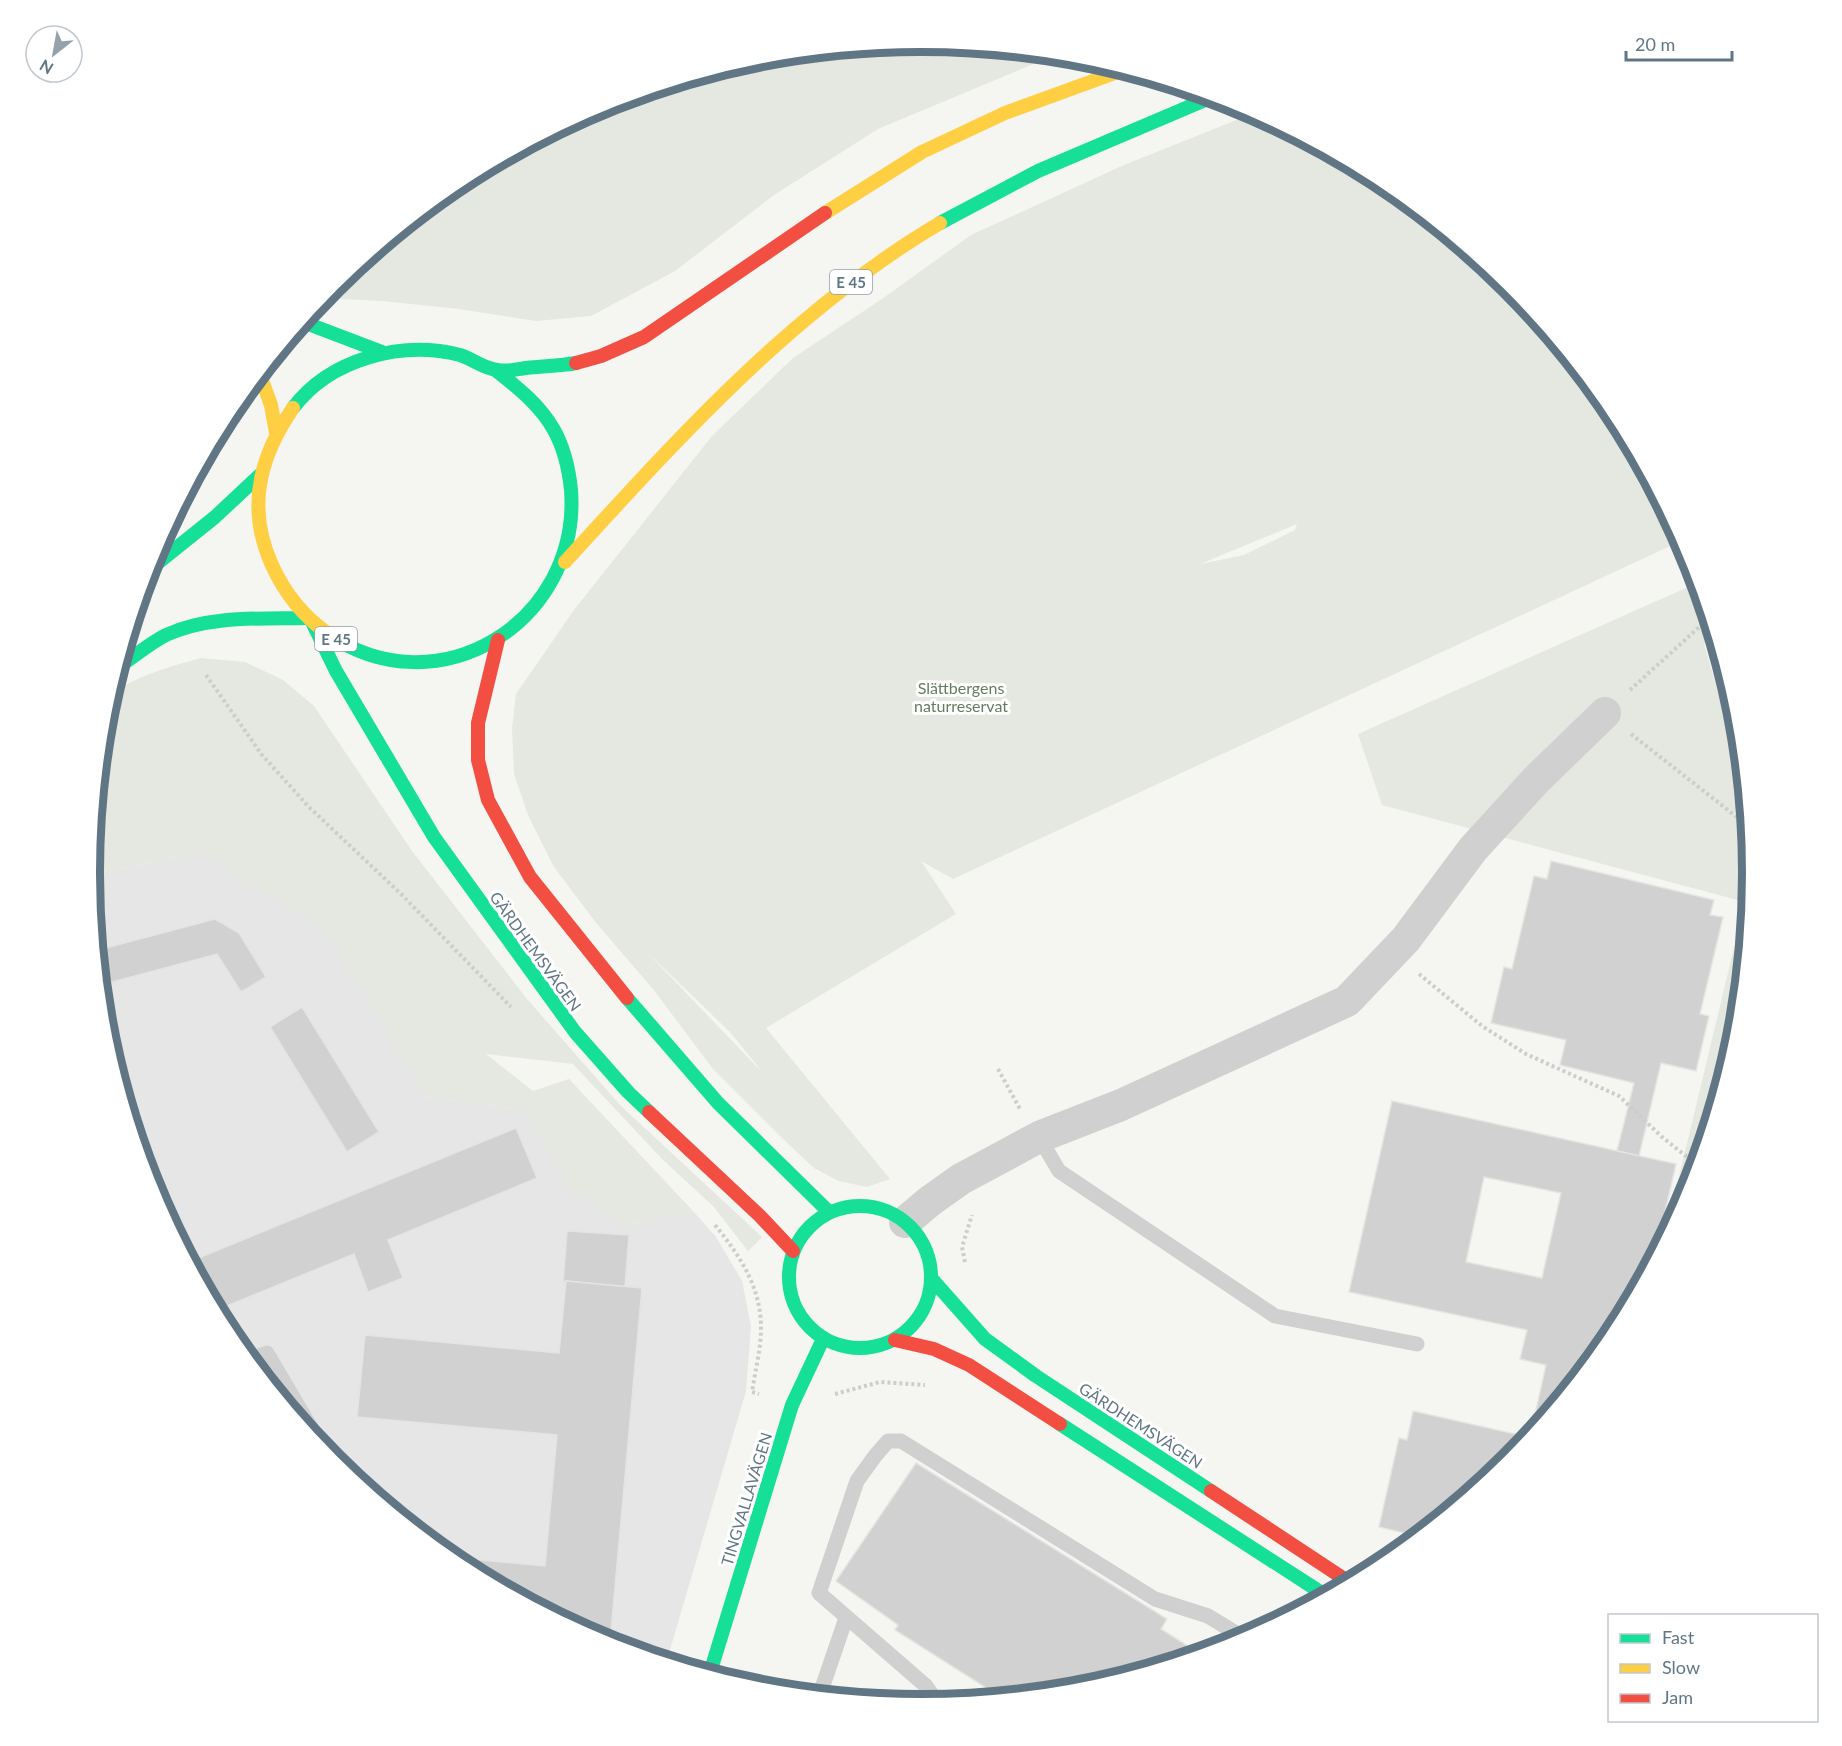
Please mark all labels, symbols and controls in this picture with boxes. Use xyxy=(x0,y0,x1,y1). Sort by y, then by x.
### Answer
north arrow xyxy=(24,24,84,84)
scale bar xyxy=(1626,24,1732,62)
text: 20 m xyxy=(1635,33,1675,55)
text: N xyxy=(36,56,56,79)
road number: E 45 xyxy=(830,270,872,294)
road number: E 45 xyxy=(315,627,357,651)
park label: Slättbergens naturreservat xyxy=(914,678,1008,715)
street label: GÄRDHEMSVÄGEN xyxy=(486,888,586,1014)
street label: GÄRDHEMSVÄGEN xyxy=(1076,1378,1206,1472)
street label: TINGVALLAVÄGEN xyxy=(717,1430,775,1568)
legend xyxy=(1608,1614,1818,1722)
text: Fast xyxy=(1662,1626,1695,1648)
text: Slow xyxy=(1662,1656,1700,1678)
text: Jam xyxy=(1662,1686,1693,1708)

